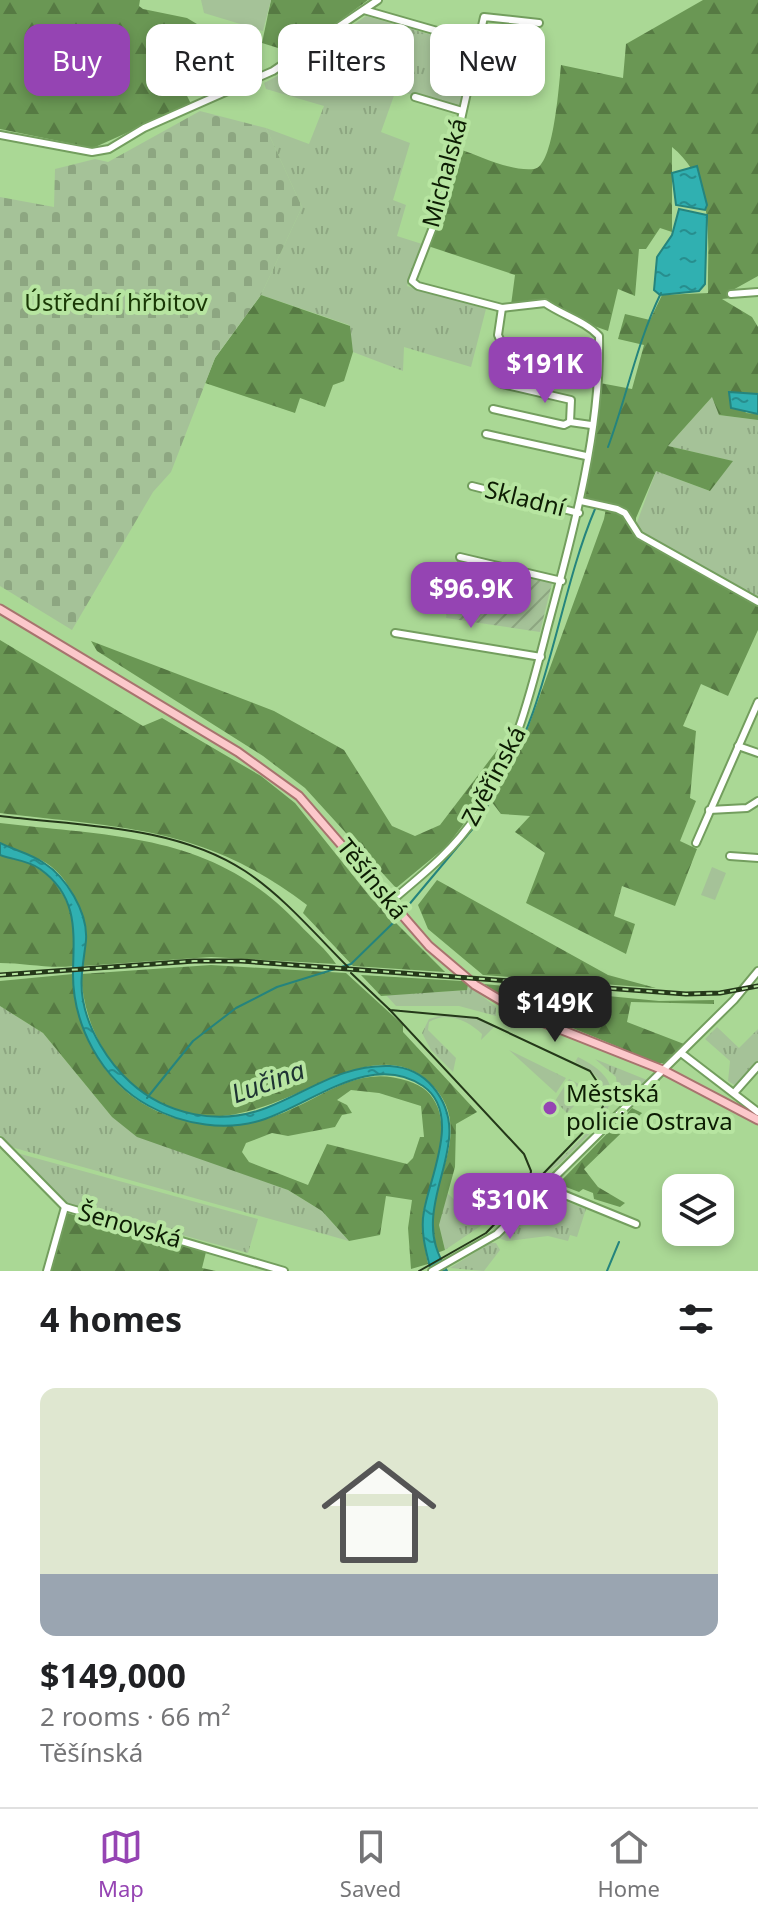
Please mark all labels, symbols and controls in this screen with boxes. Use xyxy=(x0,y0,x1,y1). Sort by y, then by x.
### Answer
chip: Buy xyxy=(24,24,130,96)
chip: Rent xyxy=(146,24,262,96)
chip: Filters xyxy=(278,24,414,96)
chip: New xyxy=(430,24,545,96)
street label: Michalská xyxy=(413,114,474,231)
park label: Ústřední hřbitov xyxy=(24,285,208,318)
pin: $191K xyxy=(489,337,601,405)
text: $191K xyxy=(507,345,583,381)
street label: Skladní xyxy=(482,472,570,524)
pin: $96.9K xyxy=(406,562,536,630)
text: $96.9K xyxy=(429,570,513,606)
street label: Zvěřinská xyxy=(453,720,533,831)
street label: Těšínská xyxy=(330,831,416,926)
pin: $149K xyxy=(499,976,611,1044)
text: $149K xyxy=(517,984,593,1020)
water label: Lučina xyxy=(226,1051,310,1111)
place label: Městská policie Ostrava xyxy=(566,1076,733,1137)
marker: Městská policie Ostrava xyxy=(541,1099,559,1117)
pin: $310K xyxy=(454,1173,566,1241)
map controls xyxy=(662,1174,734,1246)
button: layers xyxy=(662,1174,734,1246)
text: $310K xyxy=(472,1181,548,1217)
street label: Šenovská xyxy=(75,1194,186,1255)
text: 4 homes xyxy=(40,1296,182,1342)
icon: filters xyxy=(674,1297,718,1341)
icon: home xyxy=(307,1440,451,1584)
text: $149,000 xyxy=(40,1652,186,1698)
text: 2 rooms · 66 m² xyxy=(40,1698,230,1734)
text: Těšínská xyxy=(40,1734,143,1770)
tab: Map xyxy=(98,1825,144,1903)
tab: Saved xyxy=(340,1825,401,1903)
tab: Home xyxy=(597,1825,660,1903)

